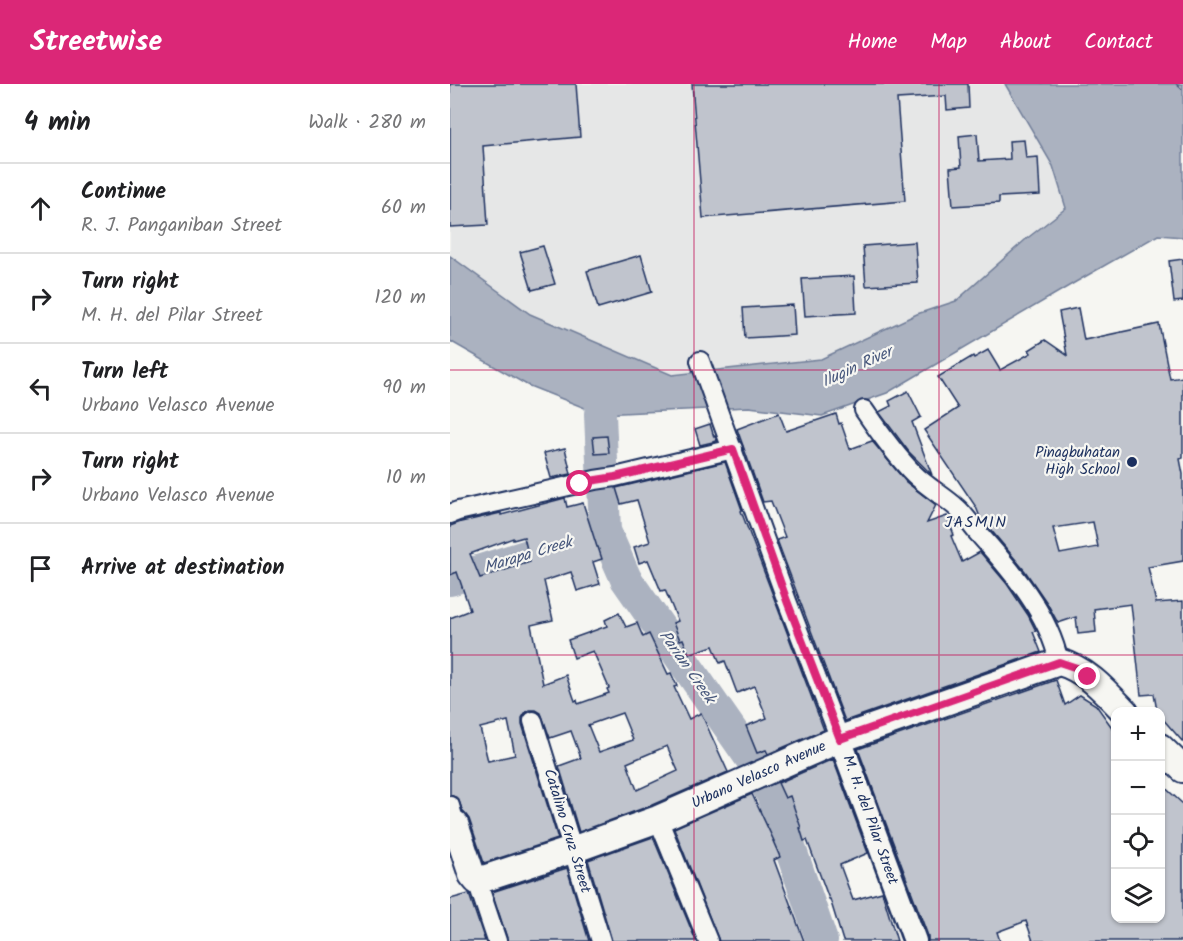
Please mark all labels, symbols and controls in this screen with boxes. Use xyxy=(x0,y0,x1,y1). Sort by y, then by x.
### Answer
text: Streetwise xyxy=(30,20,162,65)
text: Home xyxy=(848,26,897,59)
text: Map xyxy=(930,26,967,59)
text: About xyxy=(1000,26,1051,59)
text: Contact xyxy=(1084,26,1153,59)
text: 4 min xyxy=(24,102,91,144)
text: Walk · 280 m xyxy=(308,107,426,139)
text: Continue xyxy=(81,175,166,210)
icon: ahead xyxy=(24,192,57,225)
text: 60 m xyxy=(381,192,426,224)
text: R. J. Panganiban Street xyxy=(81,210,282,242)
text: Turn right xyxy=(81,265,179,300)
icon: right xyxy=(24,282,57,315)
text: 120 m xyxy=(374,282,426,314)
text: M. H. del Pilar Street xyxy=(81,300,263,332)
water label: Ilugin River xyxy=(818,338,900,394)
text: Turn left xyxy=(81,355,168,390)
icon: left xyxy=(24,372,57,405)
text: 90 m xyxy=(382,372,426,404)
text: Urbano Velasco Avenue xyxy=(81,390,275,422)
place label: Pinagbuhatan High School xyxy=(1035,441,1120,482)
text: Turn right xyxy=(81,445,179,480)
marker: Pinagbuhatan High School xyxy=(1125,455,1139,469)
icon: right xyxy=(24,462,57,495)
text: 10 m xyxy=(386,462,426,494)
route start xyxy=(566,470,592,496)
text: Urbano Velasco Avenue xyxy=(81,480,275,512)
district label: JASMIN xyxy=(944,510,1008,535)
water label: Marapa Creek xyxy=(481,529,578,580)
text: Arrive at destination xyxy=(81,551,284,586)
icon: arrive xyxy=(24,552,57,585)
water label: Parian Creek xyxy=(653,625,723,711)
route end xyxy=(1074,663,1100,689)
map controls xyxy=(1111,707,1165,923)
button: + xyxy=(1111,707,1165,761)
street label: Urbano Velasco Avenue xyxy=(688,734,830,815)
street label: M. H. del Pilar Street xyxy=(835,752,905,888)
button: − xyxy=(1111,761,1165,815)
street label: Catalino Cruz Street xyxy=(537,766,597,896)
button: locate xyxy=(1111,815,1165,869)
button: layers xyxy=(1111,869,1165,923)

